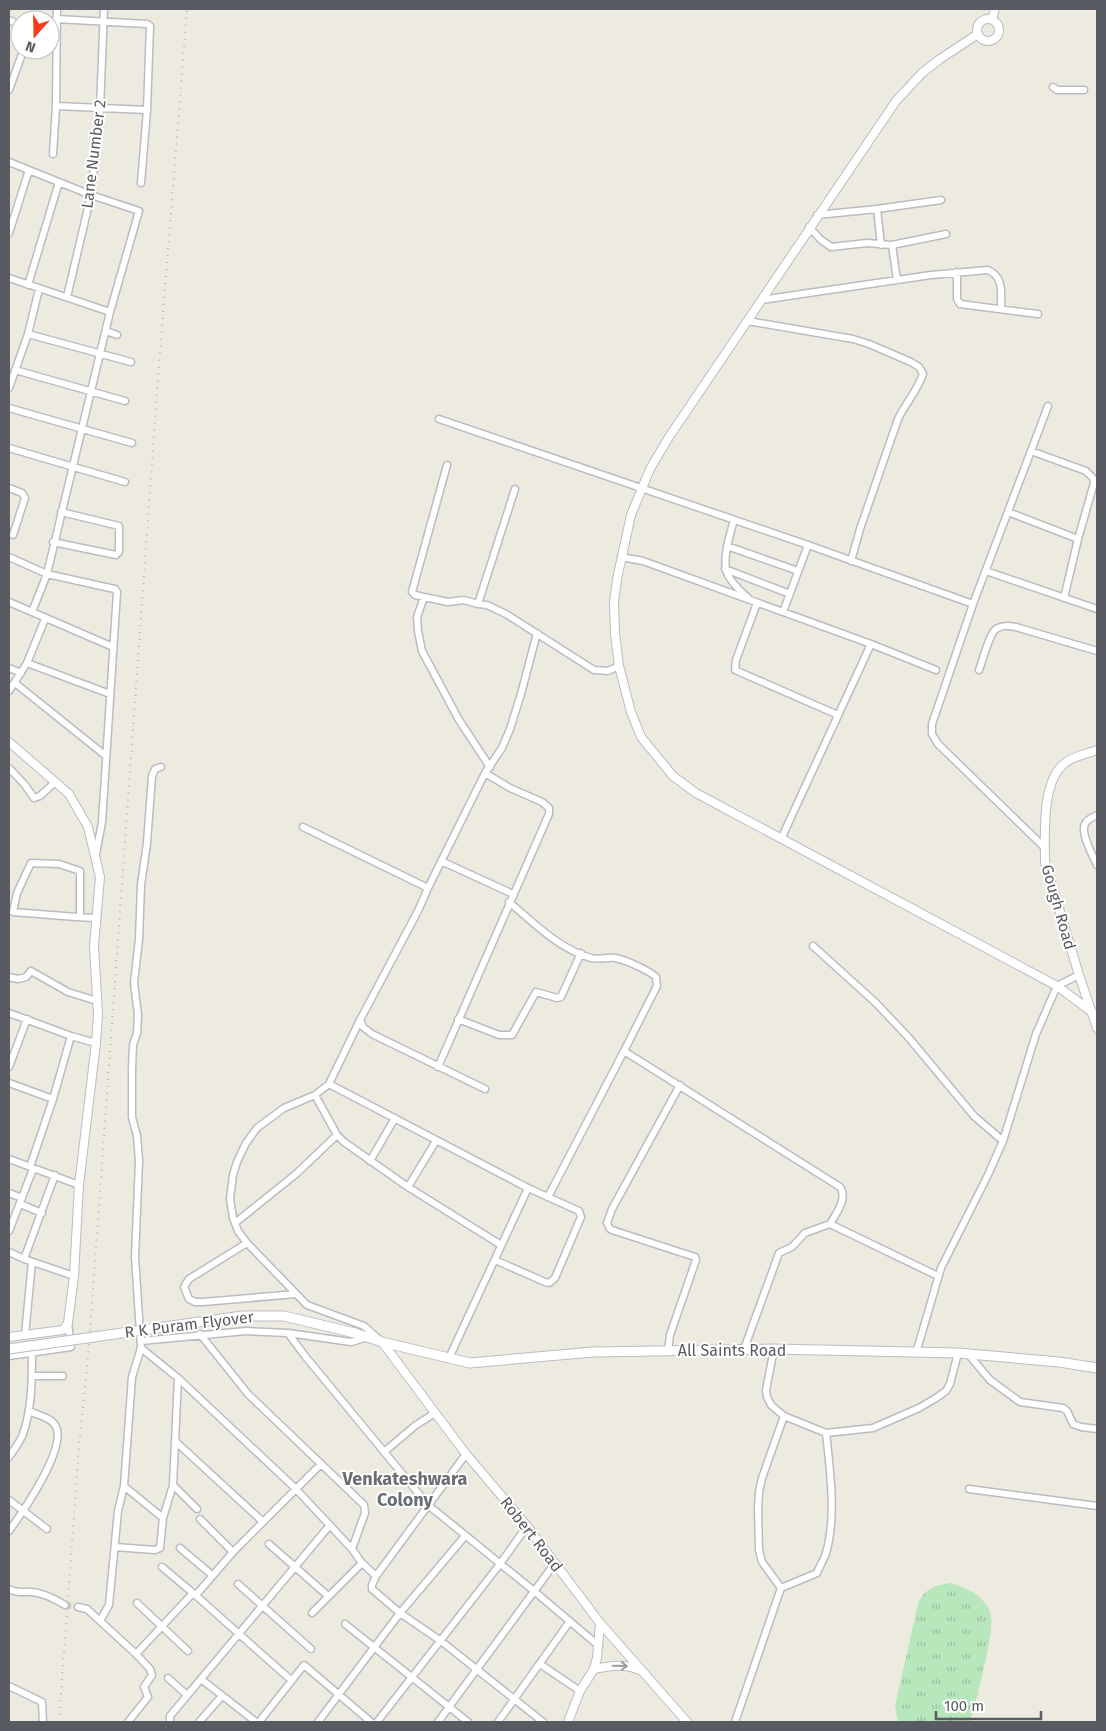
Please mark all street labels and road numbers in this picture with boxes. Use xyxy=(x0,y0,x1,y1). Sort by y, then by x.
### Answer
street label: Lane Number 2 xyxy=(77,99,110,209)
street label: Gough Road xyxy=(1037,862,1080,952)
street label: R K Puram Flyover xyxy=(123,1307,256,1342)
street label: All Saints Road xyxy=(678,1341,786,1360)
street label: Robert Road xyxy=(496,1493,567,1576)

